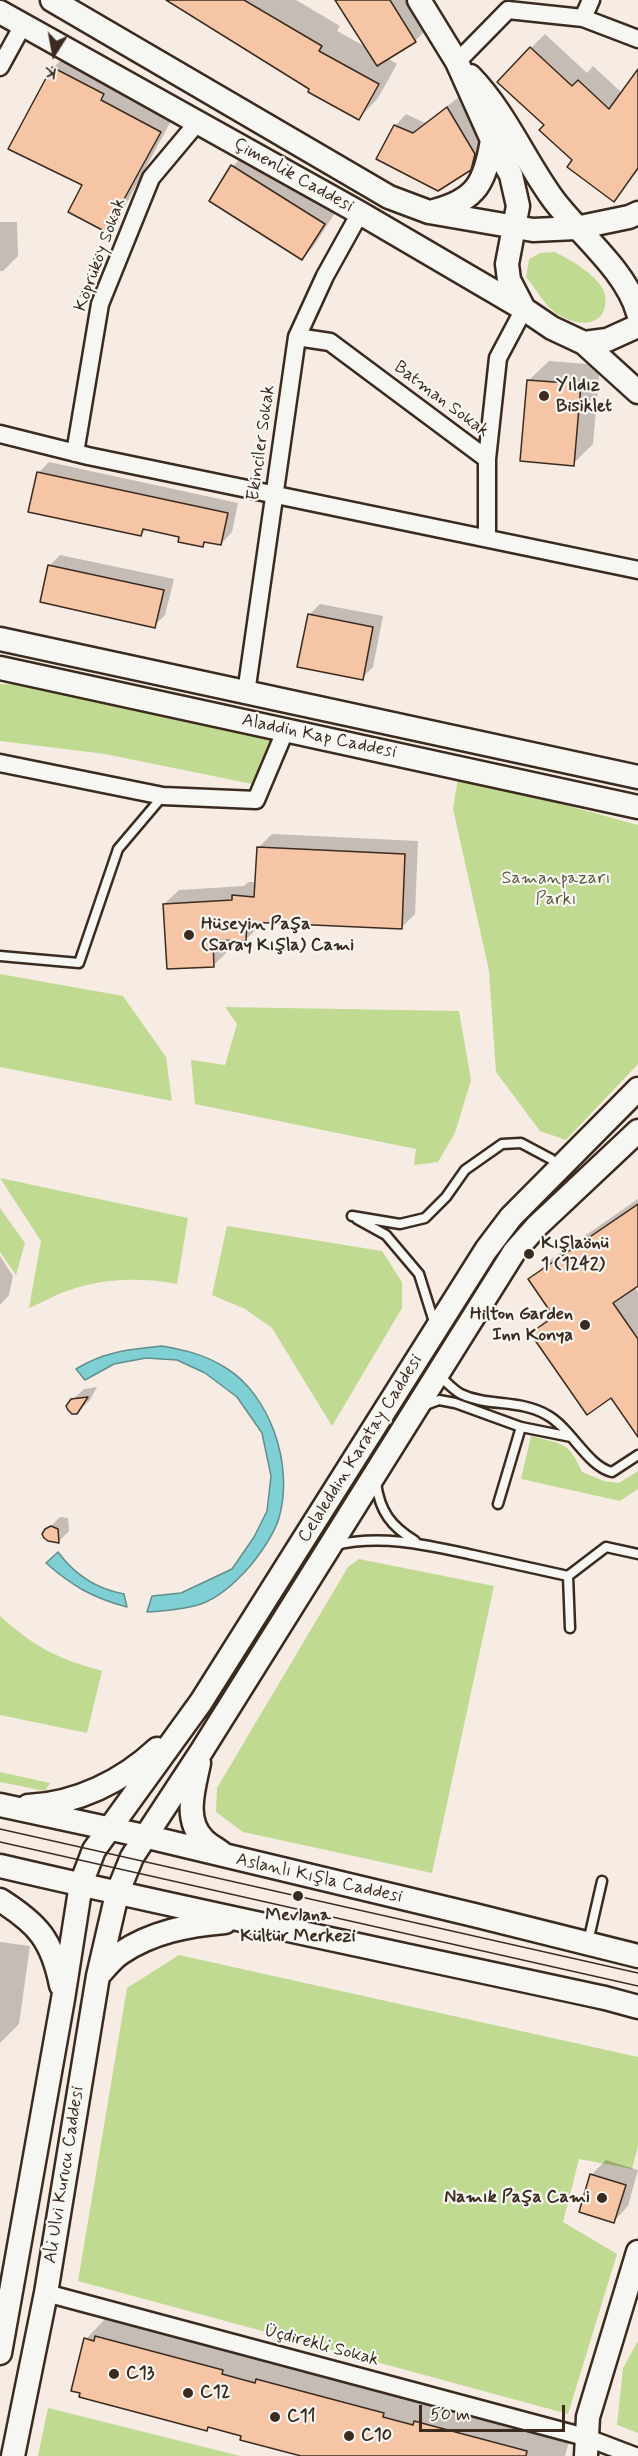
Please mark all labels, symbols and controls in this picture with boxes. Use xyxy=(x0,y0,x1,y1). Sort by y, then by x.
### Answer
north arrow xyxy=(24,24,84,84)
text: K xyxy=(43,61,58,84)
street label: Çimenlik Caddesi xyxy=(229,134,357,218)
street label: Köprüköy Sokak xyxy=(71,195,131,315)
street label: Batman Sokak xyxy=(389,357,493,443)
place label: Yıldız Bisiklet xyxy=(556,375,612,418)
street label: Ekinciler Sokak xyxy=(243,384,281,502)
marker: Yıldız Bisiklet xyxy=(537,389,551,403)
street label: Aladdin Kap Caddesi xyxy=(240,710,398,764)
park label: Samanpazarı Parkı xyxy=(502,868,610,910)
place label: Hüseyin Paşa (Saray Kışla) Cami xyxy=(201,914,354,956)
marker: Hüseyin Paşa (Saray Kışla) Cami xyxy=(182,928,196,942)
place label: Kışlaönü 1 (1242) xyxy=(541,1233,609,1276)
marker: Kışlaönü 1 (1242) xyxy=(522,1247,536,1261)
place label: Hilton Garden Inn Konya xyxy=(470,1304,573,1346)
marker: Hilton Garden Inn Konya xyxy=(578,1318,592,1332)
street label: Celaleddin Karatay Caddesi xyxy=(294,1351,428,1547)
street label: Aslanlı Kışla Caddesi xyxy=(234,1849,404,1909)
marker: Mevlana Kültür Merkezi xyxy=(291,1889,305,1903)
place label: Mevlana Kültür Merkezi xyxy=(240,1905,356,1948)
street label: Ali Ulvi Kurucu Caddesi xyxy=(40,2085,90,2265)
place label: Namık Paşa Cami xyxy=(444,2187,590,2209)
marker: Namık Paşa Cami xyxy=(595,2191,609,2205)
street label: Üçdirekli Sokak xyxy=(261,2320,381,2372)
place label: C13 xyxy=(126,2363,154,2385)
marker: C13 xyxy=(107,2367,121,2381)
place label: C12 xyxy=(200,2382,230,2404)
marker: C12 xyxy=(181,2386,195,2400)
scale bar xyxy=(422,2393,568,2431)
text: 50 m xyxy=(430,2403,470,2427)
place label: C11 xyxy=(287,2406,316,2428)
marker: C11 xyxy=(268,2410,282,2424)
place label: C10 xyxy=(361,2425,392,2447)
marker: C10 xyxy=(342,2429,356,2443)

